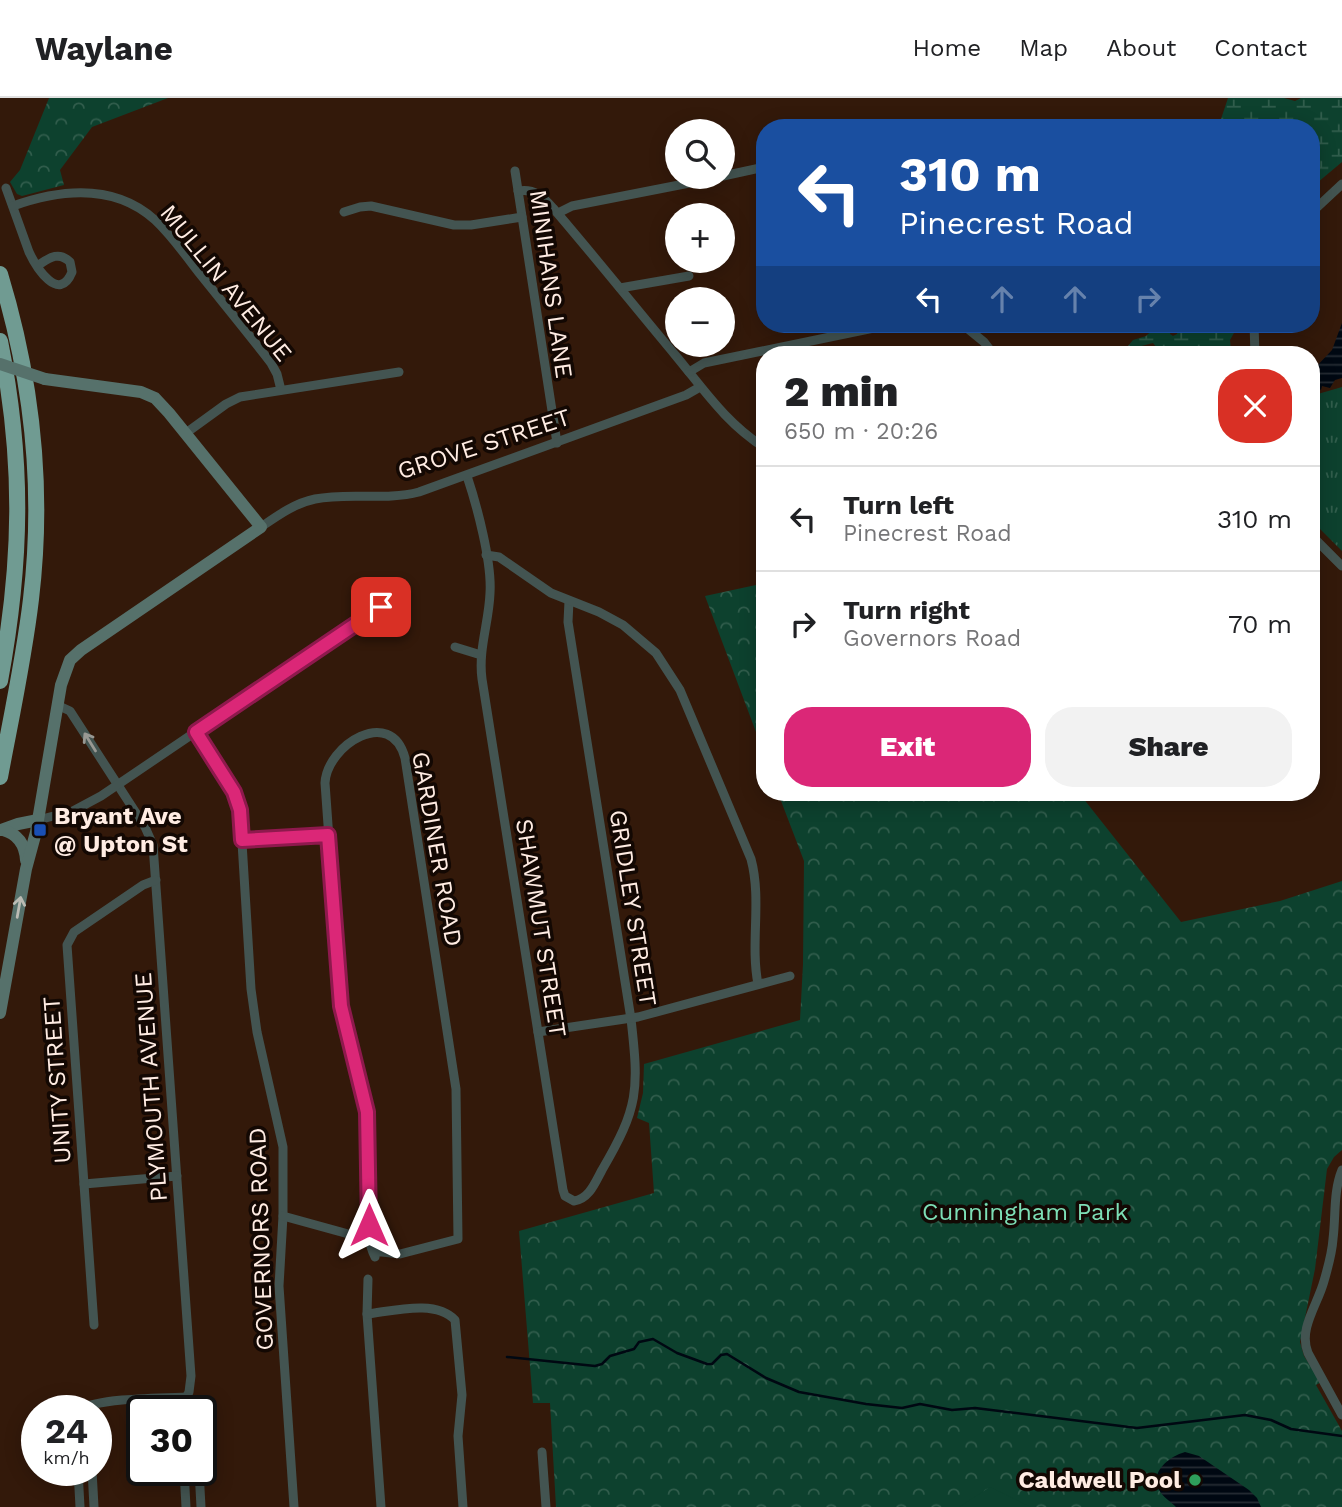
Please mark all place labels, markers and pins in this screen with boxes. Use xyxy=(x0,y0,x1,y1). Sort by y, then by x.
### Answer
pin xyxy=(351,577,411,637)
place label: Bryant Ave @ Upton St xyxy=(54,802,188,858)
marker: Bryant Ave @ Upton St xyxy=(32,822,48,838)
place label: Caldwell Pool xyxy=(1018,1466,1181,1494)
marker: Caldwell Pool xyxy=(1187,1472,1203,1488)

